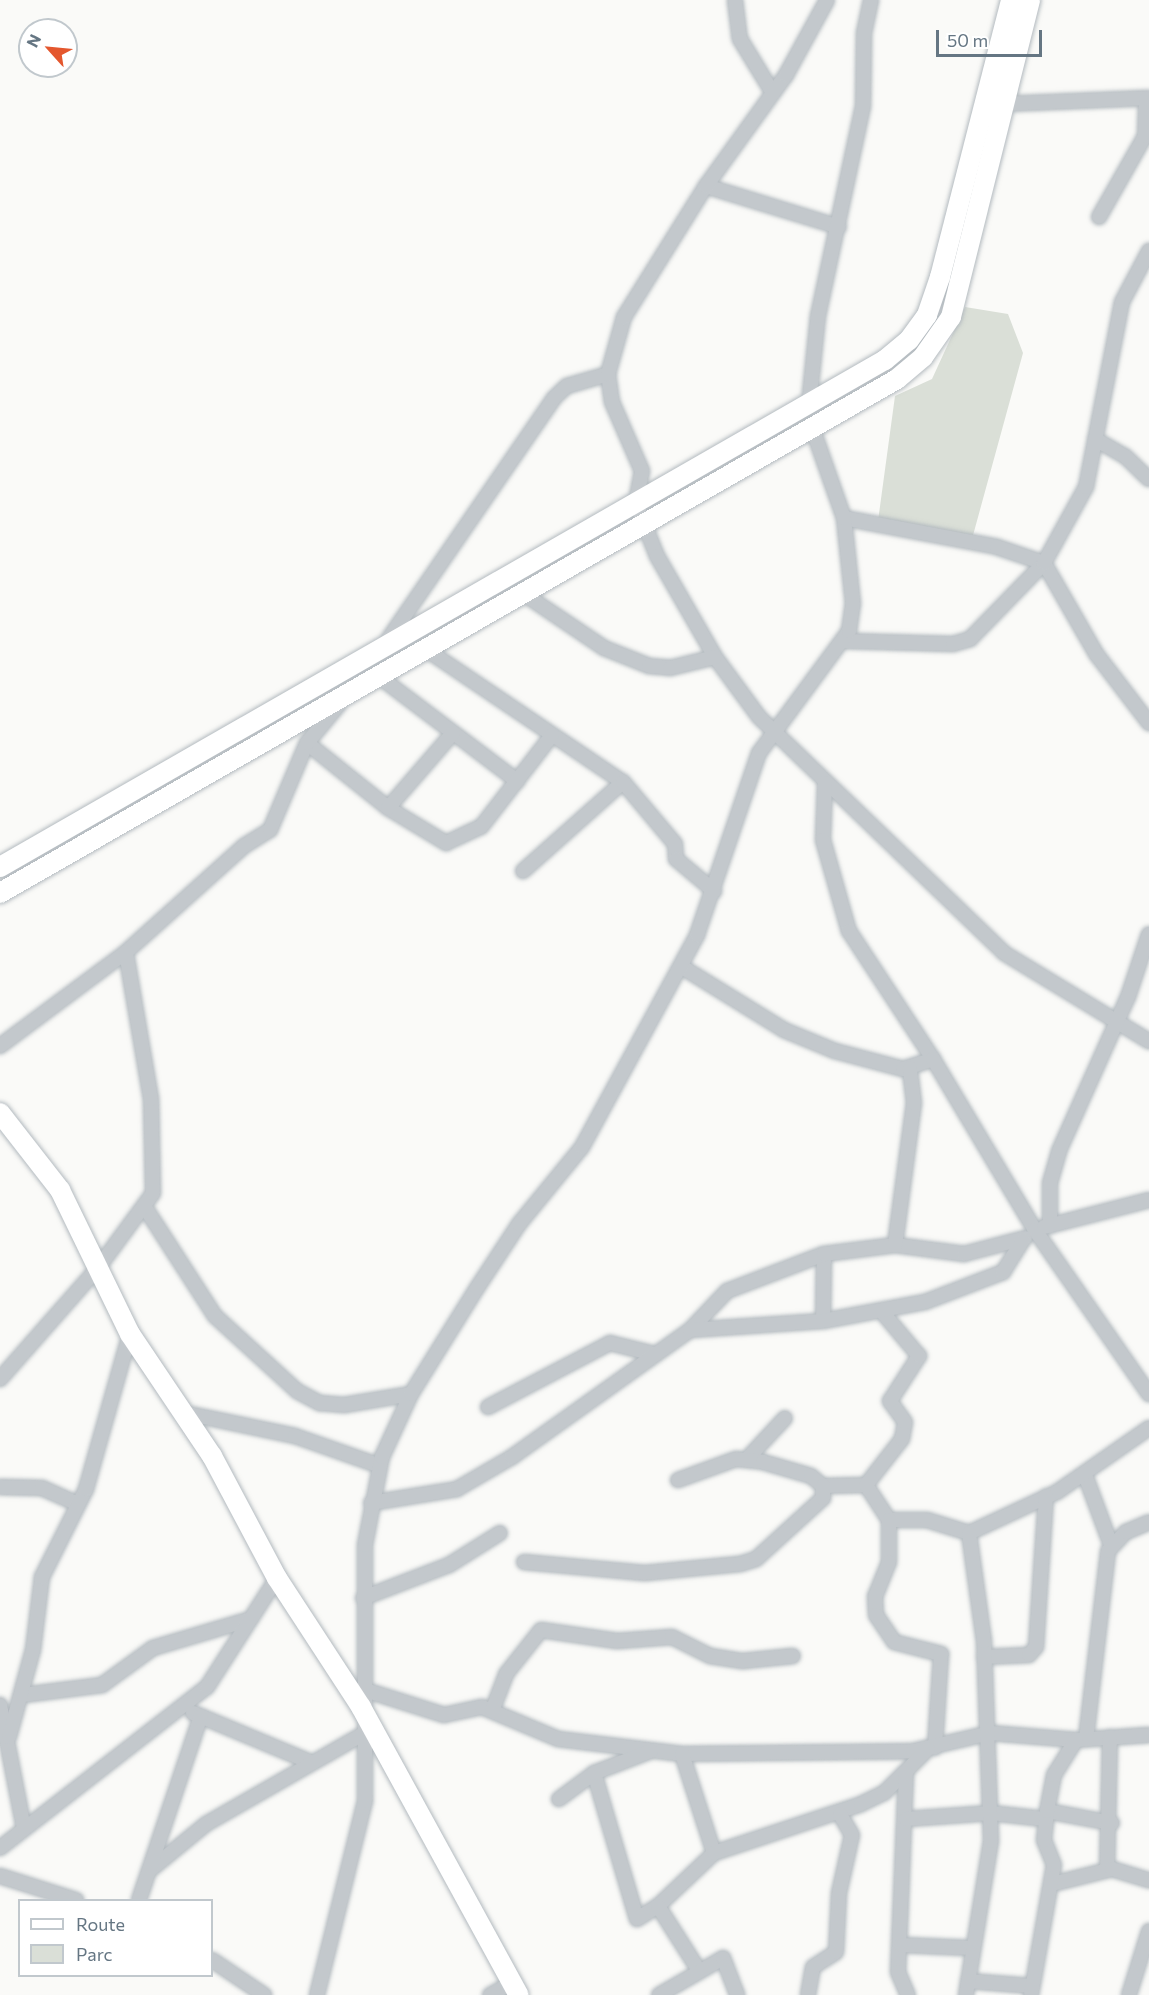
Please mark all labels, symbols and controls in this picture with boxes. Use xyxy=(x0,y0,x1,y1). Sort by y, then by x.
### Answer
north arrow xyxy=(18,18,78,78)
scale bar xyxy=(939,18,1046,56)
text: 50 m xyxy=(947,29,988,51)
text: N xyxy=(22,31,44,50)
legend xyxy=(18,1899,213,1977)
text: Route xyxy=(76,1913,125,1935)
text: Parc xyxy=(76,1943,113,1965)

